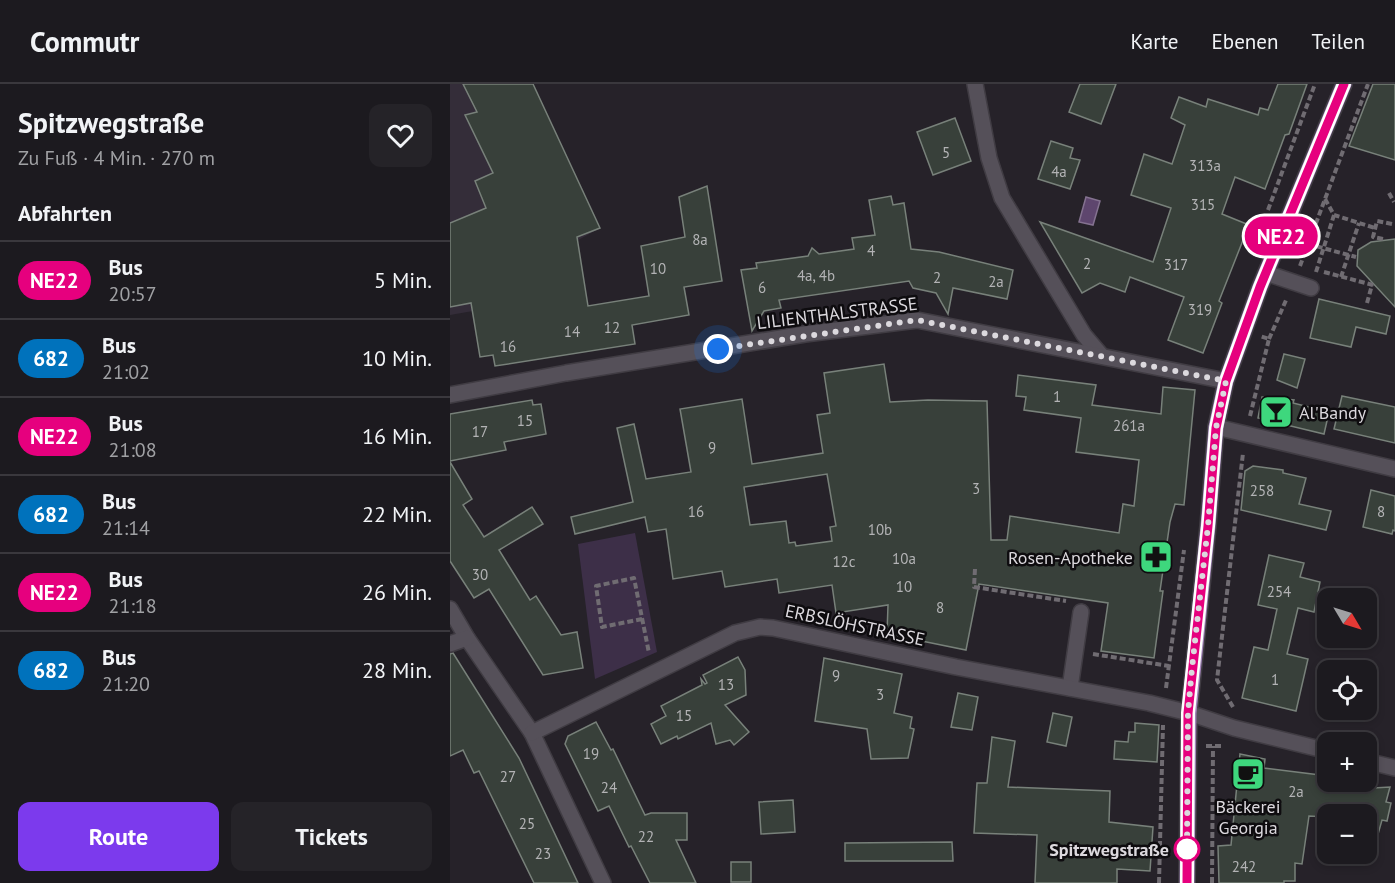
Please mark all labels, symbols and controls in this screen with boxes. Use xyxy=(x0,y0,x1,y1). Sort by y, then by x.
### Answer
text: Commutr xyxy=(30,23,139,60)
text: Karte xyxy=(1131,28,1179,55)
text: Ebenen xyxy=(1212,28,1278,55)
text: Teilen xyxy=(1311,28,1365,55)
text: Spitzwegstraße xyxy=(18,104,204,141)
button: heart xyxy=(369,104,432,167)
house number: 5 xyxy=(942,143,950,162)
text: Zu Fuß · 4 Min. · 270 m xyxy=(18,145,215,171)
house number: 313a xyxy=(1189,156,1221,175)
house number: 4a xyxy=(1051,162,1067,181)
house number: 315 xyxy=(1191,195,1215,214)
text: Abfahrten xyxy=(18,199,112,227)
line badge: NE22 xyxy=(1239,216,1323,256)
text: NE22 xyxy=(1257,223,1305,250)
house number: 8a xyxy=(692,230,708,249)
house number: 4 xyxy=(867,241,875,260)
text: Bus xyxy=(109,253,143,281)
house number: 2 xyxy=(1083,254,1091,273)
house number: 317 xyxy=(1164,255,1188,274)
house number: 10 xyxy=(650,259,666,278)
text: 5 Min. xyxy=(374,266,432,294)
house number: 4a, 4b xyxy=(797,266,835,285)
text: NE22 xyxy=(30,267,79,294)
house number: 2 xyxy=(933,268,941,287)
house number: 2a xyxy=(988,272,1004,291)
house number: 6 xyxy=(758,278,766,297)
text: 20:57 xyxy=(109,281,157,307)
street label: LILIENTHALSTRASSE xyxy=(755,292,919,334)
house number: 319 xyxy=(1188,300,1212,319)
house number: 12 xyxy=(604,318,620,337)
house number: 14 xyxy=(564,322,580,341)
text: Bus xyxy=(102,331,136,359)
your location xyxy=(703,334,733,364)
house number: 16 xyxy=(500,337,516,356)
text: 10 Min. xyxy=(362,344,432,372)
text: 682 xyxy=(33,345,69,372)
text: 21:02 xyxy=(102,359,150,385)
house number: 1 xyxy=(1053,387,1061,406)
bar icon: Al'Bandy xyxy=(1258,394,1294,430)
place label: Al'Bandy xyxy=(1299,401,1367,424)
text: Bus xyxy=(109,409,143,437)
house number: 15 xyxy=(517,411,533,430)
house number: 261a xyxy=(1113,416,1145,435)
text: 16 Min. xyxy=(362,422,432,450)
house number: 17 xyxy=(472,422,488,441)
text: NE22 xyxy=(30,423,79,450)
text: 21:08 xyxy=(109,437,157,463)
house number: 9 xyxy=(708,438,716,457)
house number: 3 xyxy=(972,479,980,498)
house number: 258 xyxy=(1250,481,1274,500)
text: Bus xyxy=(102,487,136,515)
text: 22 Min. xyxy=(362,500,432,528)
text: 682 xyxy=(33,501,69,528)
house number: 16 xyxy=(688,502,704,521)
house number: 8 xyxy=(1377,502,1385,521)
text: 21:14 xyxy=(102,515,150,541)
house number: 10b xyxy=(868,520,892,539)
pharmacy icon: Rosen-Apotheke xyxy=(1138,539,1174,575)
place label: Rosen-Apotheke xyxy=(1008,546,1133,569)
house number: 10a xyxy=(892,549,916,568)
house number: 12c xyxy=(832,552,856,571)
text: Bus xyxy=(109,565,143,593)
house number: 30 xyxy=(472,565,488,584)
house number: 10 xyxy=(896,577,912,596)
text: 26 Min. xyxy=(362,578,432,606)
text: NE22 xyxy=(30,579,79,606)
house number: 254 xyxy=(1267,582,1291,601)
north arrow xyxy=(1317,588,1377,648)
map controls xyxy=(1317,588,1377,864)
text: 21:18 xyxy=(109,593,157,619)
house number: 8 xyxy=(936,598,944,617)
street label: ERBSLÖHSTRASSE xyxy=(783,599,927,651)
text: Bus xyxy=(102,643,136,671)
text: 28 Min. xyxy=(362,656,432,684)
text: 682 xyxy=(33,657,69,684)
button: locate xyxy=(1317,660,1377,720)
house number: 9 xyxy=(832,666,840,685)
house number: 1 xyxy=(1271,670,1279,689)
text: 21:20 xyxy=(102,671,150,697)
house number: 13 xyxy=(718,675,734,694)
house number: 3 xyxy=(876,685,884,704)
house number: 15 xyxy=(676,706,692,725)
button: + xyxy=(1317,732,1377,792)
house number: 19 xyxy=(583,744,599,763)
cafe icon: Bäckerei Georgia xyxy=(1230,756,1266,792)
house number: 27 xyxy=(500,767,516,786)
house number: 24 xyxy=(601,778,617,797)
house number: 2a xyxy=(1288,782,1304,801)
place label: Bäckerei Georgia xyxy=(1215,795,1281,839)
button: Route xyxy=(18,802,219,871)
button: Tickets xyxy=(231,802,432,871)
button: − xyxy=(1317,804,1377,864)
house number: 25 xyxy=(519,814,535,833)
house number: 22 xyxy=(638,827,654,846)
marker: Spitzwegstraße xyxy=(1174,836,1200,862)
place label: Spitzwegstraße xyxy=(1049,838,1169,861)
house number: 23 xyxy=(535,844,551,863)
house number: 242 xyxy=(1232,857,1256,876)

